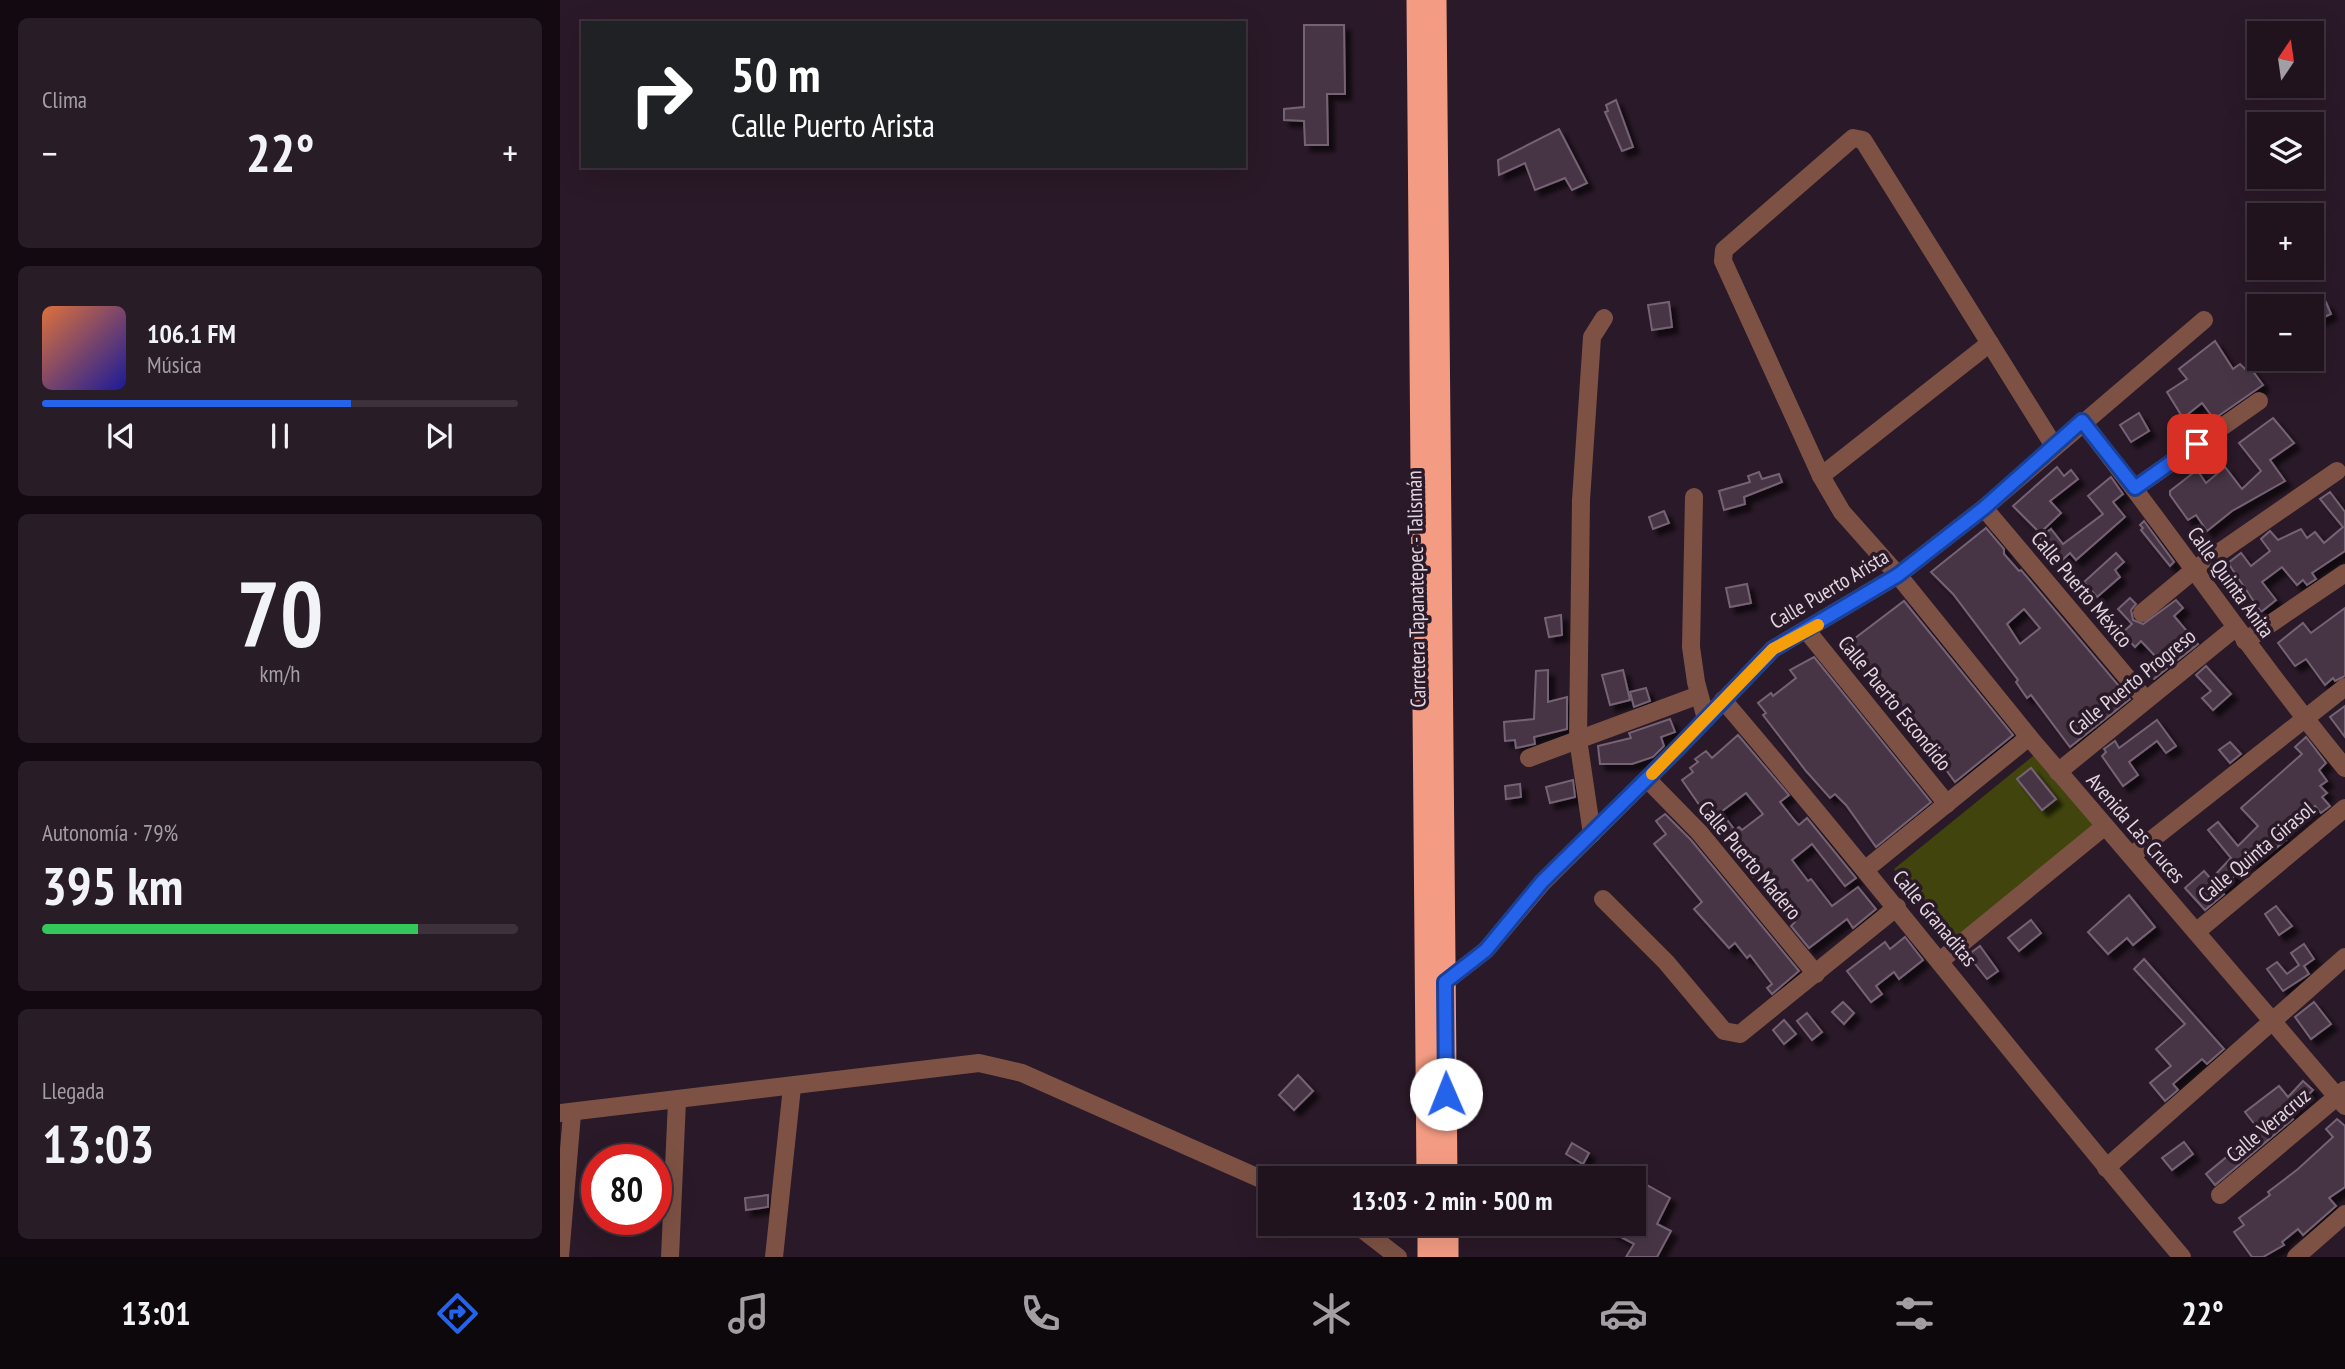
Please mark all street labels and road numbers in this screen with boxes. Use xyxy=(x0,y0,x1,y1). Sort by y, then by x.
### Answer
street label: Carretera Tapanatepec - Talismán xyxy=(1400,470,1432,708)
street label: Calle Quinta Anita xyxy=(2182,521,2280,643)
street label: Calle Puerto México xyxy=(2025,525,2139,653)
street label: Calle Puerto Arista xyxy=(1765,543,1893,635)
street label: Calle Puerto Progreso xyxy=(2063,622,2201,742)
street label: Calle Puerto Escondido xyxy=(1832,630,1958,776)
street label: Avenida Las Cruces xyxy=(2081,767,2191,889)
street label: Calle Puerto Madero xyxy=(1692,795,1808,925)
street label: Calle Quinta Girasol xyxy=(2192,795,2320,909)
street label: Calle Granaditas xyxy=(1887,864,1983,972)
street label: Calle Veracruz xyxy=(2220,1082,2316,1168)

